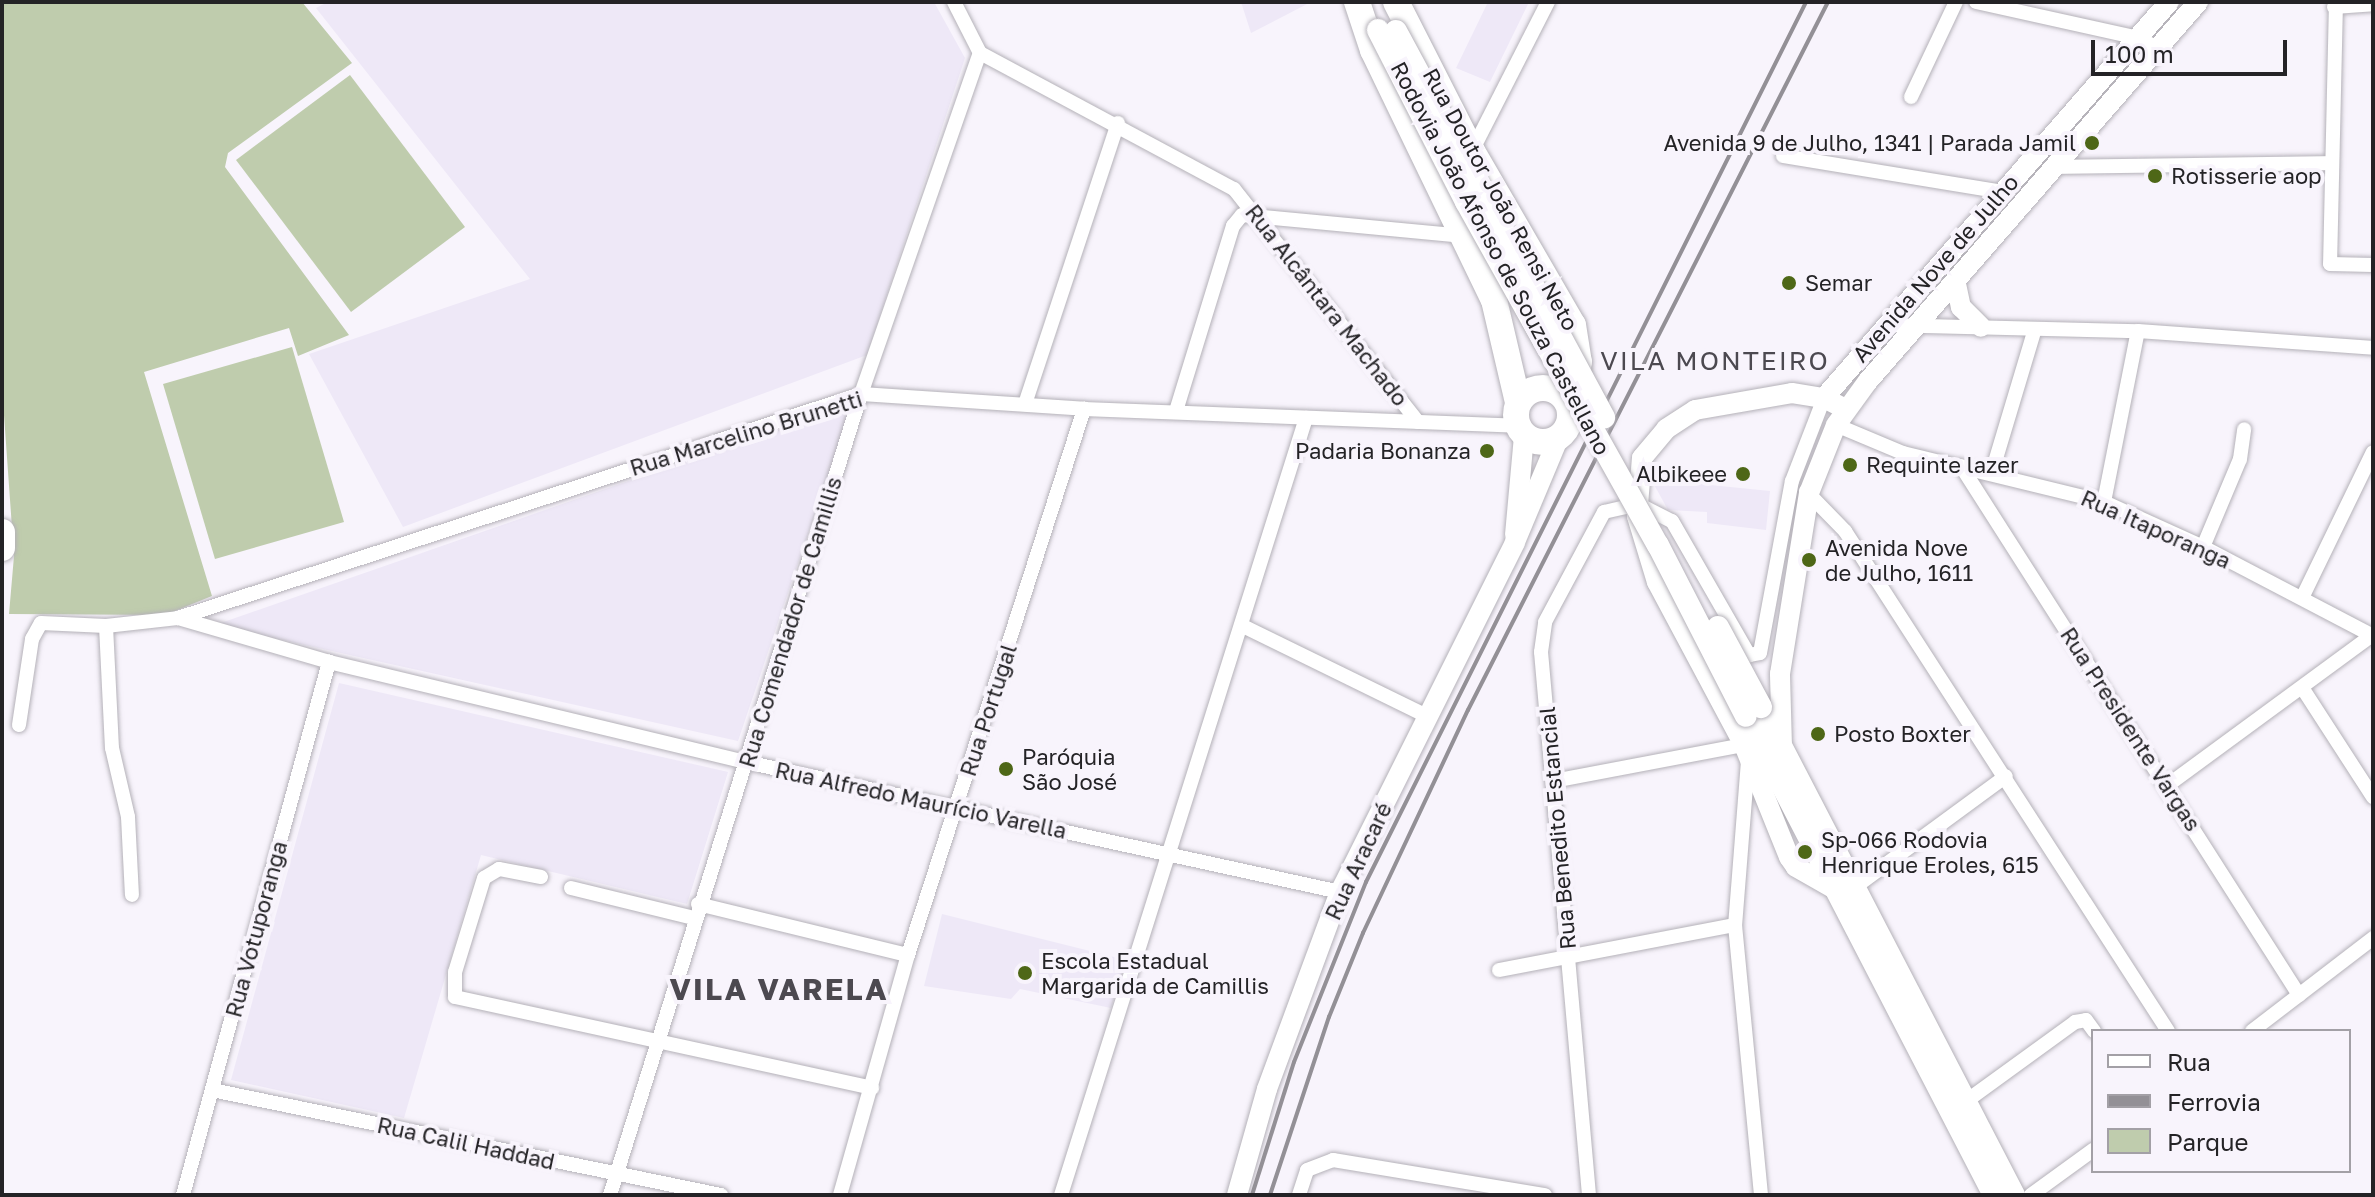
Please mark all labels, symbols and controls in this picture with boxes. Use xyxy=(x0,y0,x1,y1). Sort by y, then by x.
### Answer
scale bar xyxy=(2095,24,2291,74)
text: 100 m xyxy=(2105,39,2174,68)
street label: Rodovia João Afonso de Souza Castellano xyxy=(1386,57,1616,459)
street label: Rua Doutor João Rensi Neto xyxy=(1418,63,1584,335)
place label: Avenida 9 de Julho, 1341 | Parada Jamil xyxy=(1663,130,2076,156)
marker: Avenida 9 de Julho, 1341 | Parada Jamil xyxy=(2083,134,2101,152)
place label: Rotisserie aop xyxy=(2171,163,2322,189)
marker: Rotisserie aop xyxy=(2146,167,2164,185)
street label: Avenida Nove de Julho xyxy=(1846,169,2024,367)
street label: Rua Alcântara Machado xyxy=(1240,199,1414,411)
place label: Semar xyxy=(1805,270,1872,296)
marker: Semar xyxy=(1780,274,1798,292)
district label: VILA MONTEIRO xyxy=(1600,345,1830,377)
street label: Rua Marcelino Brunetti xyxy=(627,385,865,481)
place label: Padaria Bonanza xyxy=(1295,438,1471,464)
marker: Padaria Bonanza xyxy=(1478,442,1496,460)
place label: Requinte lazer xyxy=(1866,452,2019,478)
marker: Requinte lazer xyxy=(1841,456,1859,474)
place label: Albikeee xyxy=(1636,461,1727,487)
marker: Albikeee xyxy=(1734,465,1752,483)
street label: Rua Comendador de Camillis xyxy=(733,473,847,771)
street label: Rua Itaporanga xyxy=(2077,484,2235,574)
place label: Avenida Nove de Julho, 1611 xyxy=(1825,534,1973,586)
marker: Avenida Nove de Julho, 1611 xyxy=(1800,551,1818,569)
street label: Rua Presidente Vargas xyxy=(2055,622,2207,836)
street label: Rua Portugal xyxy=(954,641,1022,779)
street label: Rua Benedito Estancial xyxy=(1533,705,1581,951)
place label: Posto Boxter xyxy=(1834,721,1971,747)
marker: Posto Boxter xyxy=(1809,725,1827,743)
place label: Paróquia São José xyxy=(1022,743,1117,794)
street label: Rua Alfredo Maurício Varella xyxy=(773,756,1069,844)
marker: Paróquia São José xyxy=(997,760,1015,778)
street label: Rua Aracaré xyxy=(1319,798,1397,924)
place label: Sp-066 Rodovia Henrique Eroles, 615 xyxy=(1821,826,2039,878)
street label: Rua Votuporanga xyxy=(220,838,292,1020)
marker: Sp-066 Rodovia Henrique Eroles, 615 xyxy=(1796,843,1814,861)
place label: Escola Estadual Margarida de Camillis xyxy=(1041,947,1269,998)
marker: Escola Estadual Margarida de Camillis xyxy=(1016,964,1034,982)
district label: VILA VARELA xyxy=(670,971,888,1007)
legend xyxy=(2091,1029,2351,1173)
text: Rua xyxy=(2167,1047,2211,1076)
text: Ferrovia xyxy=(2167,1087,2261,1116)
street label: Rua Calil Haddad xyxy=(375,1111,557,1175)
text: Parque xyxy=(2167,1127,2248,1156)

